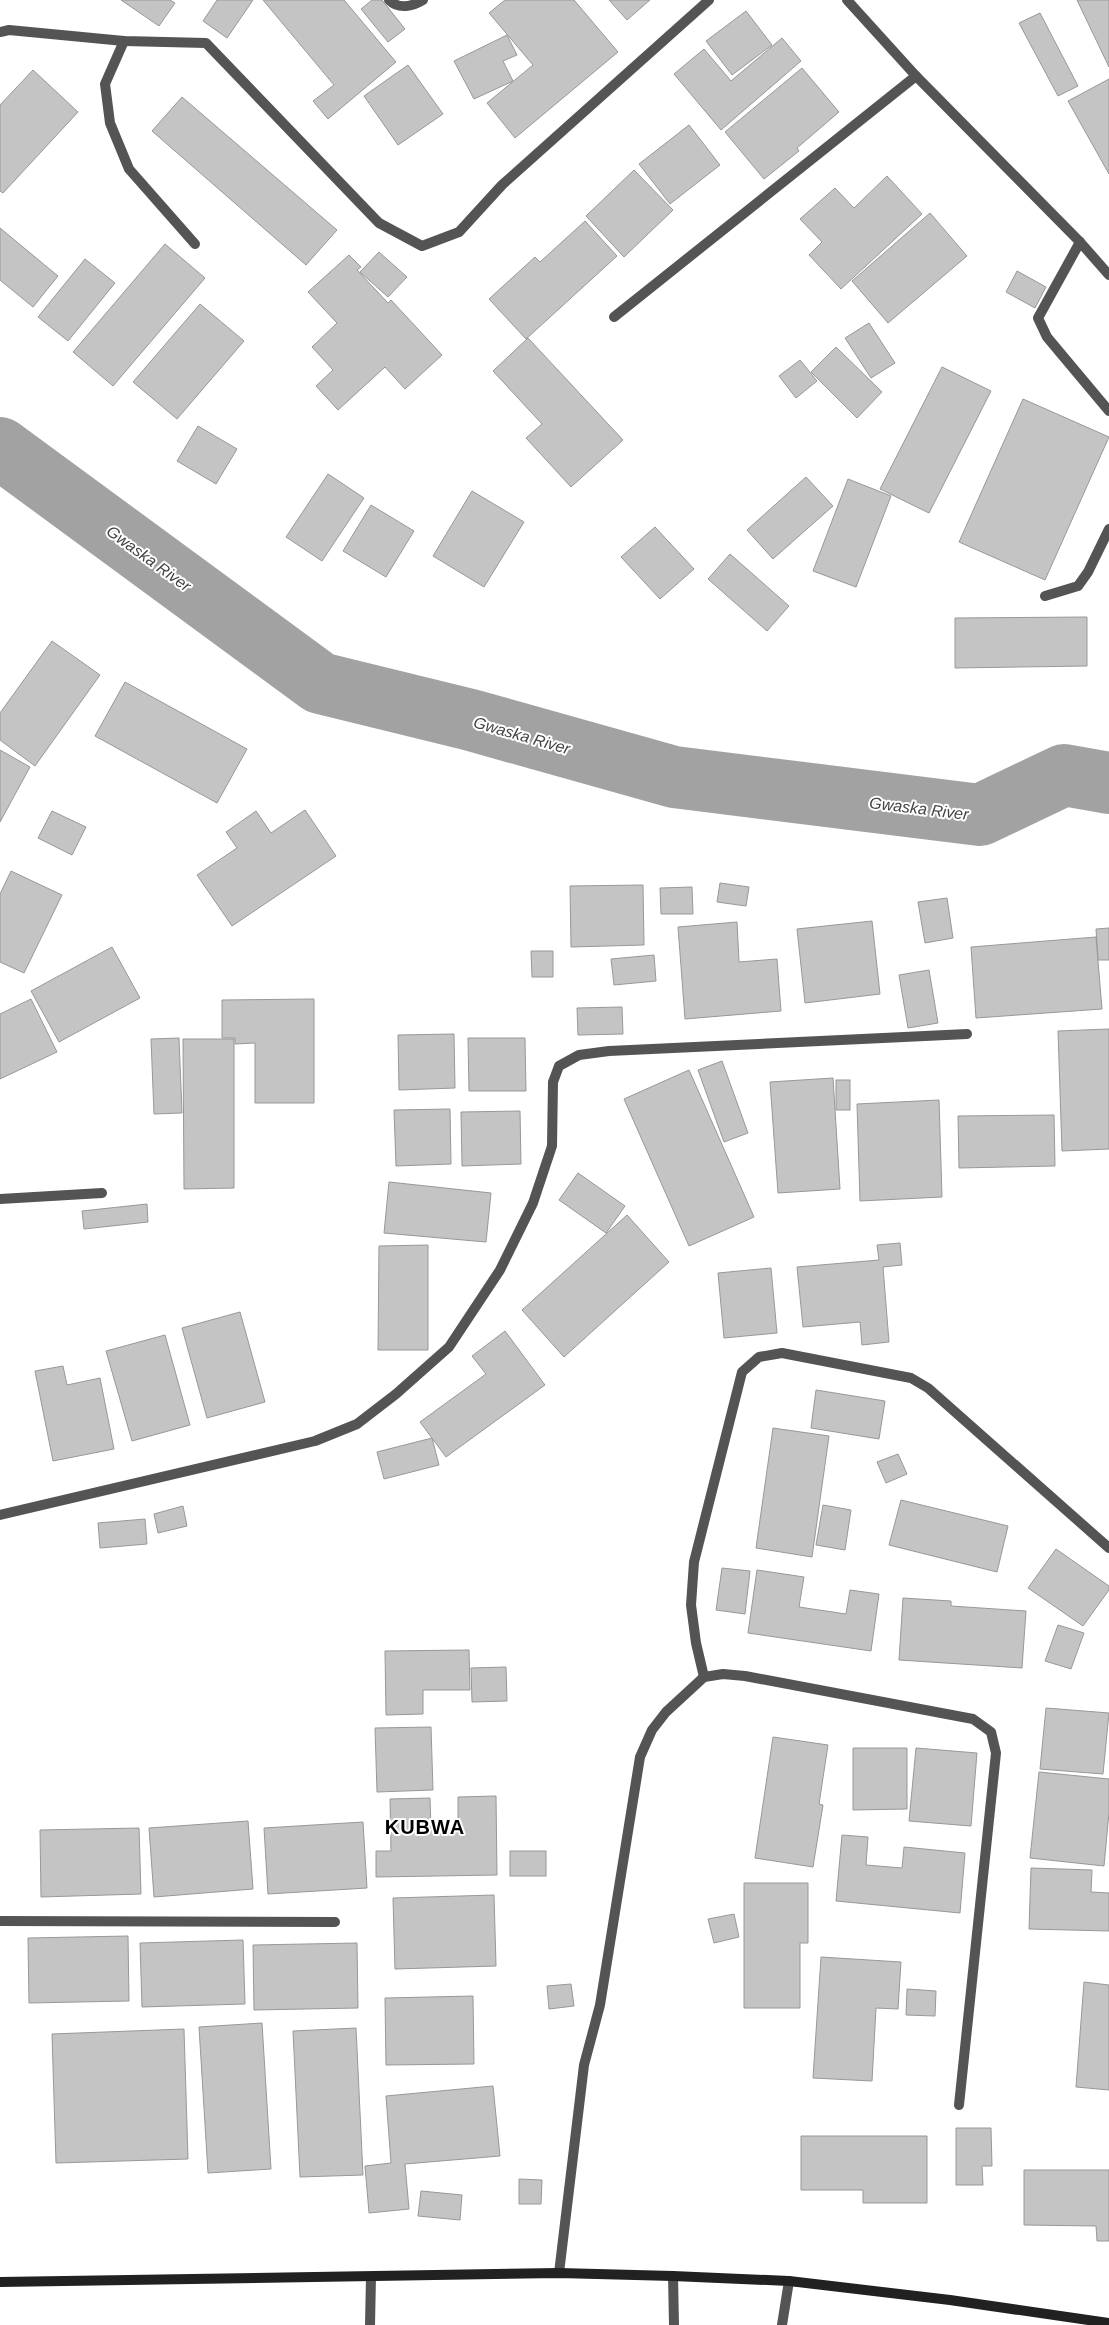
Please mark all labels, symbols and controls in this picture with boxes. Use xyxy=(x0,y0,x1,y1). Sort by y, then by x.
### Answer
water label: Gwaska River xyxy=(103,522,195,595)
water label: Gwaska River xyxy=(472,714,573,758)
water label: Gwaska River xyxy=(868,794,970,823)
district label: KUBWA xyxy=(385,1816,465,1838)

